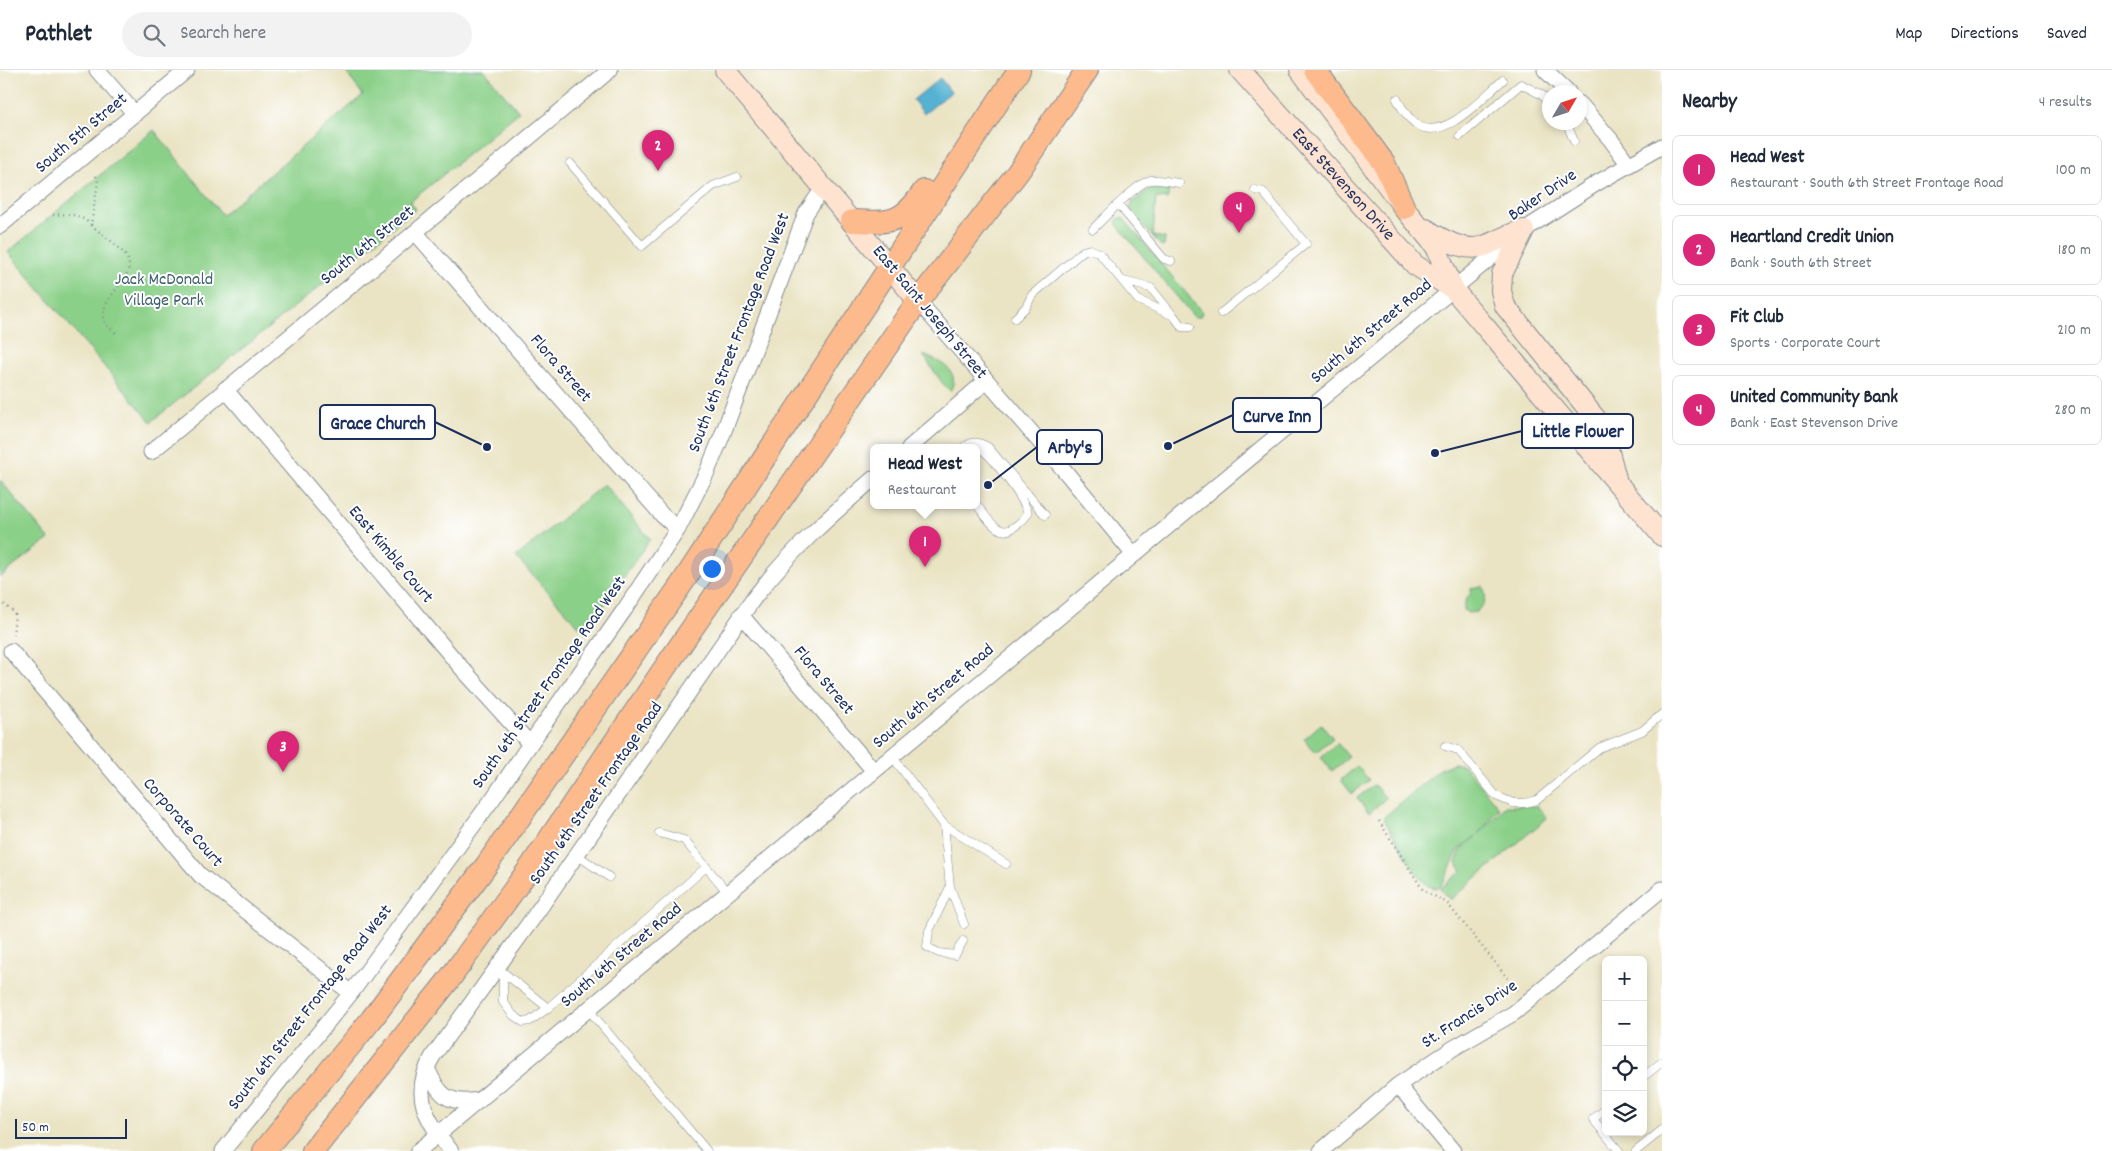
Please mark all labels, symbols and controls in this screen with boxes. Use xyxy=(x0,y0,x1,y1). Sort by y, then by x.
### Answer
search box xyxy=(122,12,472,57)
text: Pathlet xyxy=(25,18,92,52)
icon: search xyxy=(140,21,168,49)
text: Search here xyxy=(180,21,266,48)
text: Map xyxy=(1895,22,1922,47)
text: Directions xyxy=(1950,22,2019,47)
text: Saved xyxy=(2047,22,2087,47)
north arrow xyxy=(1542,85,1587,130)
street label: South 5th Street xyxy=(30,88,134,180)
text: Nearby xyxy=(1682,88,1737,118)
text: 4 results xyxy=(2039,91,2092,114)
street label: East Stevenson Drive xyxy=(1285,123,1400,247)
pin: 2 xyxy=(642,130,674,171)
text: Head West xyxy=(1730,145,1805,172)
text: 1 xyxy=(1697,159,1701,182)
text: 100 m xyxy=(2055,159,2091,182)
street label: Baker Drive xyxy=(1504,164,1582,228)
text: Restaurant · South 6th Street Frontage Road xyxy=(1730,172,2003,195)
pin: 4 xyxy=(1223,192,1255,233)
street label: South 6th Street xyxy=(316,200,421,292)
street label: South 6th Street Frontage Road West xyxy=(683,209,797,456)
text: Heartland Credit Union xyxy=(1730,225,1894,252)
text: 2 xyxy=(1696,239,1703,262)
text: 180 m xyxy=(2058,239,2091,262)
street label: East Saint Joseph Street xyxy=(865,241,993,386)
text: Bank · South 6th Street xyxy=(1730,252,1872,275)
park label: Jack McDonald Village Park xyxy=(115,268,213,314)
street label: South 6th Street Road xyxy=(1306,274,1438,390)
text: Fit Club xyxy=(1730,305,1784,332)
text: 3 xyxy=(1695,319,1703,342)
text: 210 m xyxy=(2057,319,2091,342)
street label: Flora Street xyxy=(523,329,597,409)
text: Sports · Corporate Court xyxy=(1730,332,1880,355)
text: United Community Bank xyxy=(1730,385,1898,412)
callout: Curve Inn xyxy=(1233,398,1321,432)
text: 4 xyxy=(1696,399,1702,422)
text: 280 m xyxy=(2054,399,2091,422)
callout: Grace Church xyxy=(320,405,435,439)
text: Curve Inn xyxy=(1243,405,1312,432)
text: Grace Church xyxy=(330,412,426,439)
text: Bank · East Stevenson Drive xyxy=(1730,412,1898,435)
callout: Little Flower xyxy=(1522,414,1633,448)
text: Little Flower xyxy=(1532,420,1625,447)
callout: Arby's xyxy=(1037,430,1102,464)
text: Arby's xyxy=(1047,436,1093,463)
popup xyxy=(870,444,980,509)
text: Head West xyxy=(888,452,962,479)
text: Restaurant xyxy=(888,479,956,502)
street label: East Kimble Court xyxy=(342,501,439,610)
pin: 1 xyxy=(909,526,941,567)
your location xyxy=(699,556,725,582)
street label: South 6th Street Frontage Road West xyxy=(468,572,632,794)
street label: South 6th Street Road xyxy=(868,639,1000,755)
street label: Flora Street xyxy=(787,641,860,721)
street label: South 6th Street Frontage Road xyxy=(526,698,668,890)
pin: 3 xyxy=(267,731,299,772)
street label: Corporate Court xyxy=(136,773,228,874)
street label: South 6th Street Road xyxy=(556,898,688,1014)
street label: South 6th Street Frontage Road West xyxy=(223,900,399,1116)
map controls xyxy=(1602,956,1647,1136)
button: + xyxy=(1602,956,1647,1001)
street label: St. Francis Drive xyxy=(1417,975,1523,1055)
button: − xyxy=(1602,1001,1647,1046)
button: locate xyxy=(1602,1046,1647,1091)
button: layers xyxy=(1602,1091,1647,1136)
scale bar xyxy=(15,1116,128,1139)
text: 50 m xyxy=(22,1118,49,1138)

